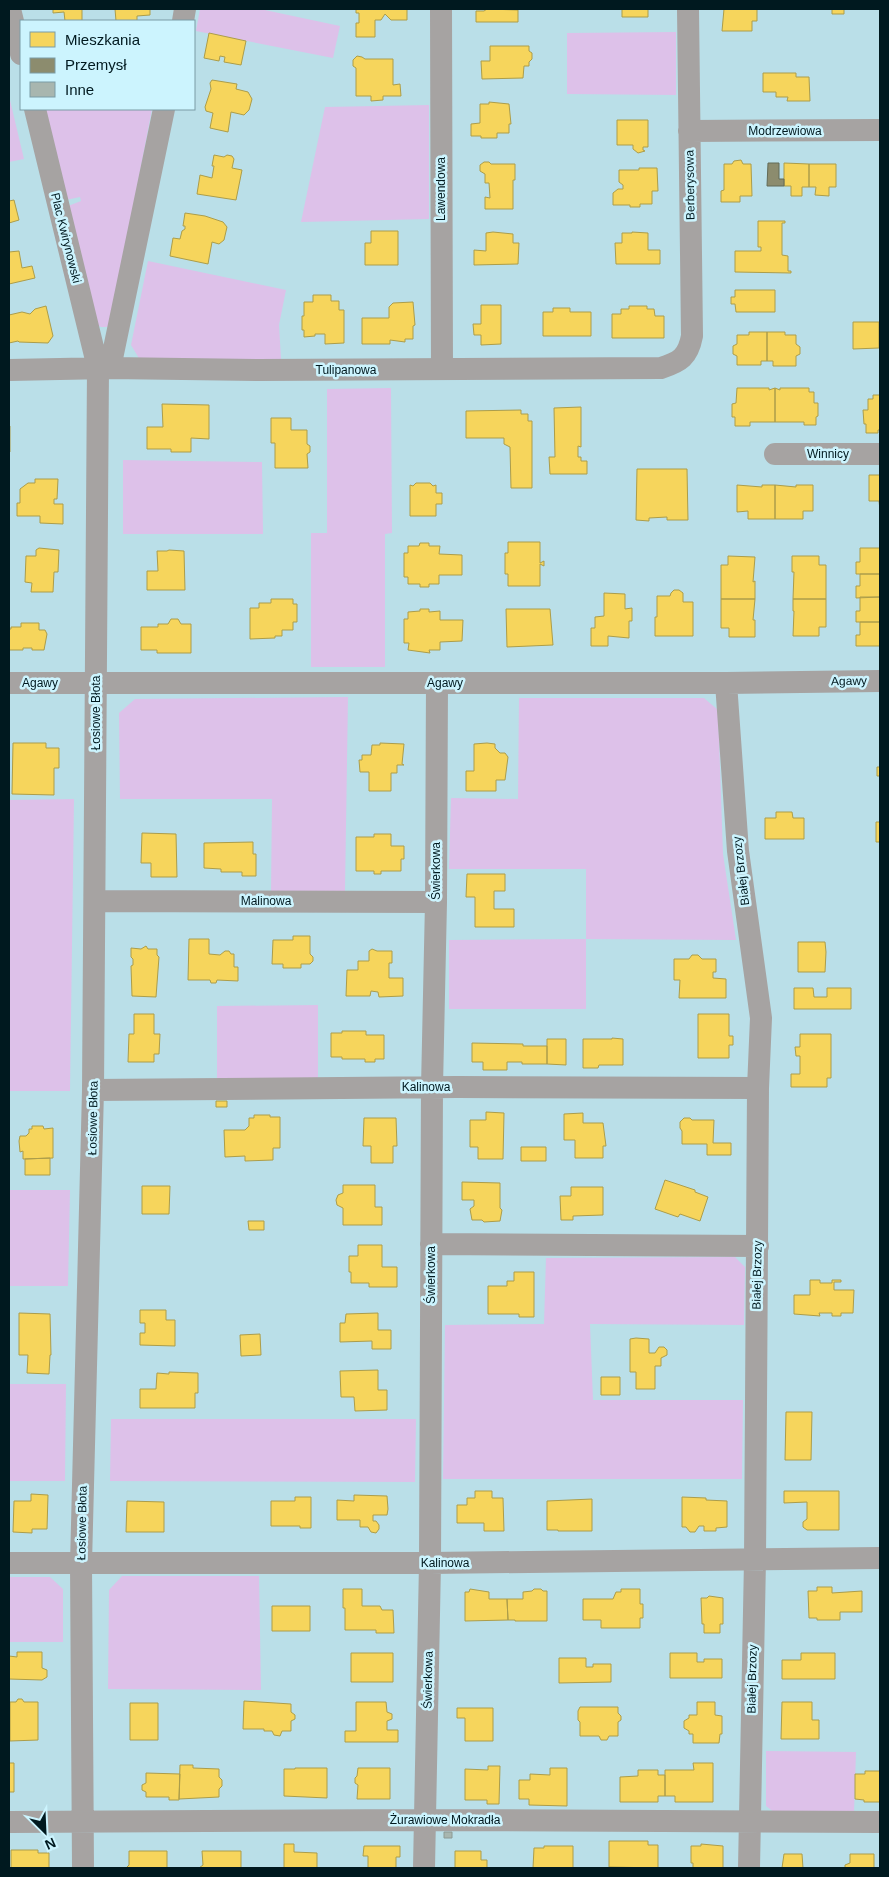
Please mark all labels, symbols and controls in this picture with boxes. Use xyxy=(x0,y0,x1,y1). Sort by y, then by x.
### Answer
legend xyxy=(20,20,195,110)
text: Mieszkania xyxy=(65,31,141,48)
text: Przemysł xyxy=(65,56,127,73)
text: Inne xyxy=(65,81,94,98)
street label: Modrzewiowa xyxy=(748,124,822,138)
street label: Berberysowa xyxy=(682,150,698,220)
street label: Lawendowa xyxy=(434,157,448,221)
street label: Plac Kwirynowski xyxy=(48,191,84,285)
street label: Tulipanowa xyxy=(316,363,377,377)
street label: Winnicy xyxy=(807,447,849,461)
street label: Agawy xyxy=(831,674,867,688)
street label: Łosiowe Błota xyxy=(89,675,103,750)
street label: Agawy xyxy=(22,676,58,690)
street label: Agawy xyxy=(427,676,463,690)
street label: Białej Brzozy xyxy=(730,836,752,906)
street label: Świerkowa xyxy=(428,842,443,900)
street label: Malinowa xyxy=(241,894,292,908)
street label: Łosiowe Błota xyxy=(85,1080,101,1155)
street label: Kalinowa xyxy=(402,1080,451,1094)
street label: Białej Brzozy xyxy=(749,1240,765,1310)
street label: Świerkowa xyxy=(423,1246,438,1304)
street label: Łosiowe Błota xyxy=(74,1485,90,1560)
street label: Kalinowa xyxy=(421,1556,470,1570)
street label: Białej Brzozy xyxy=(744,1644,760,1714)
street label: Świerkowa xyxy=(419,1651,436,1709)
north arrow xyxy=(20,1807,70,1857)
street label: Żurawiowe Mokradła xyxy=(390,1813,501,1827)
text: N xyxy=(42,1835,58,1853)

